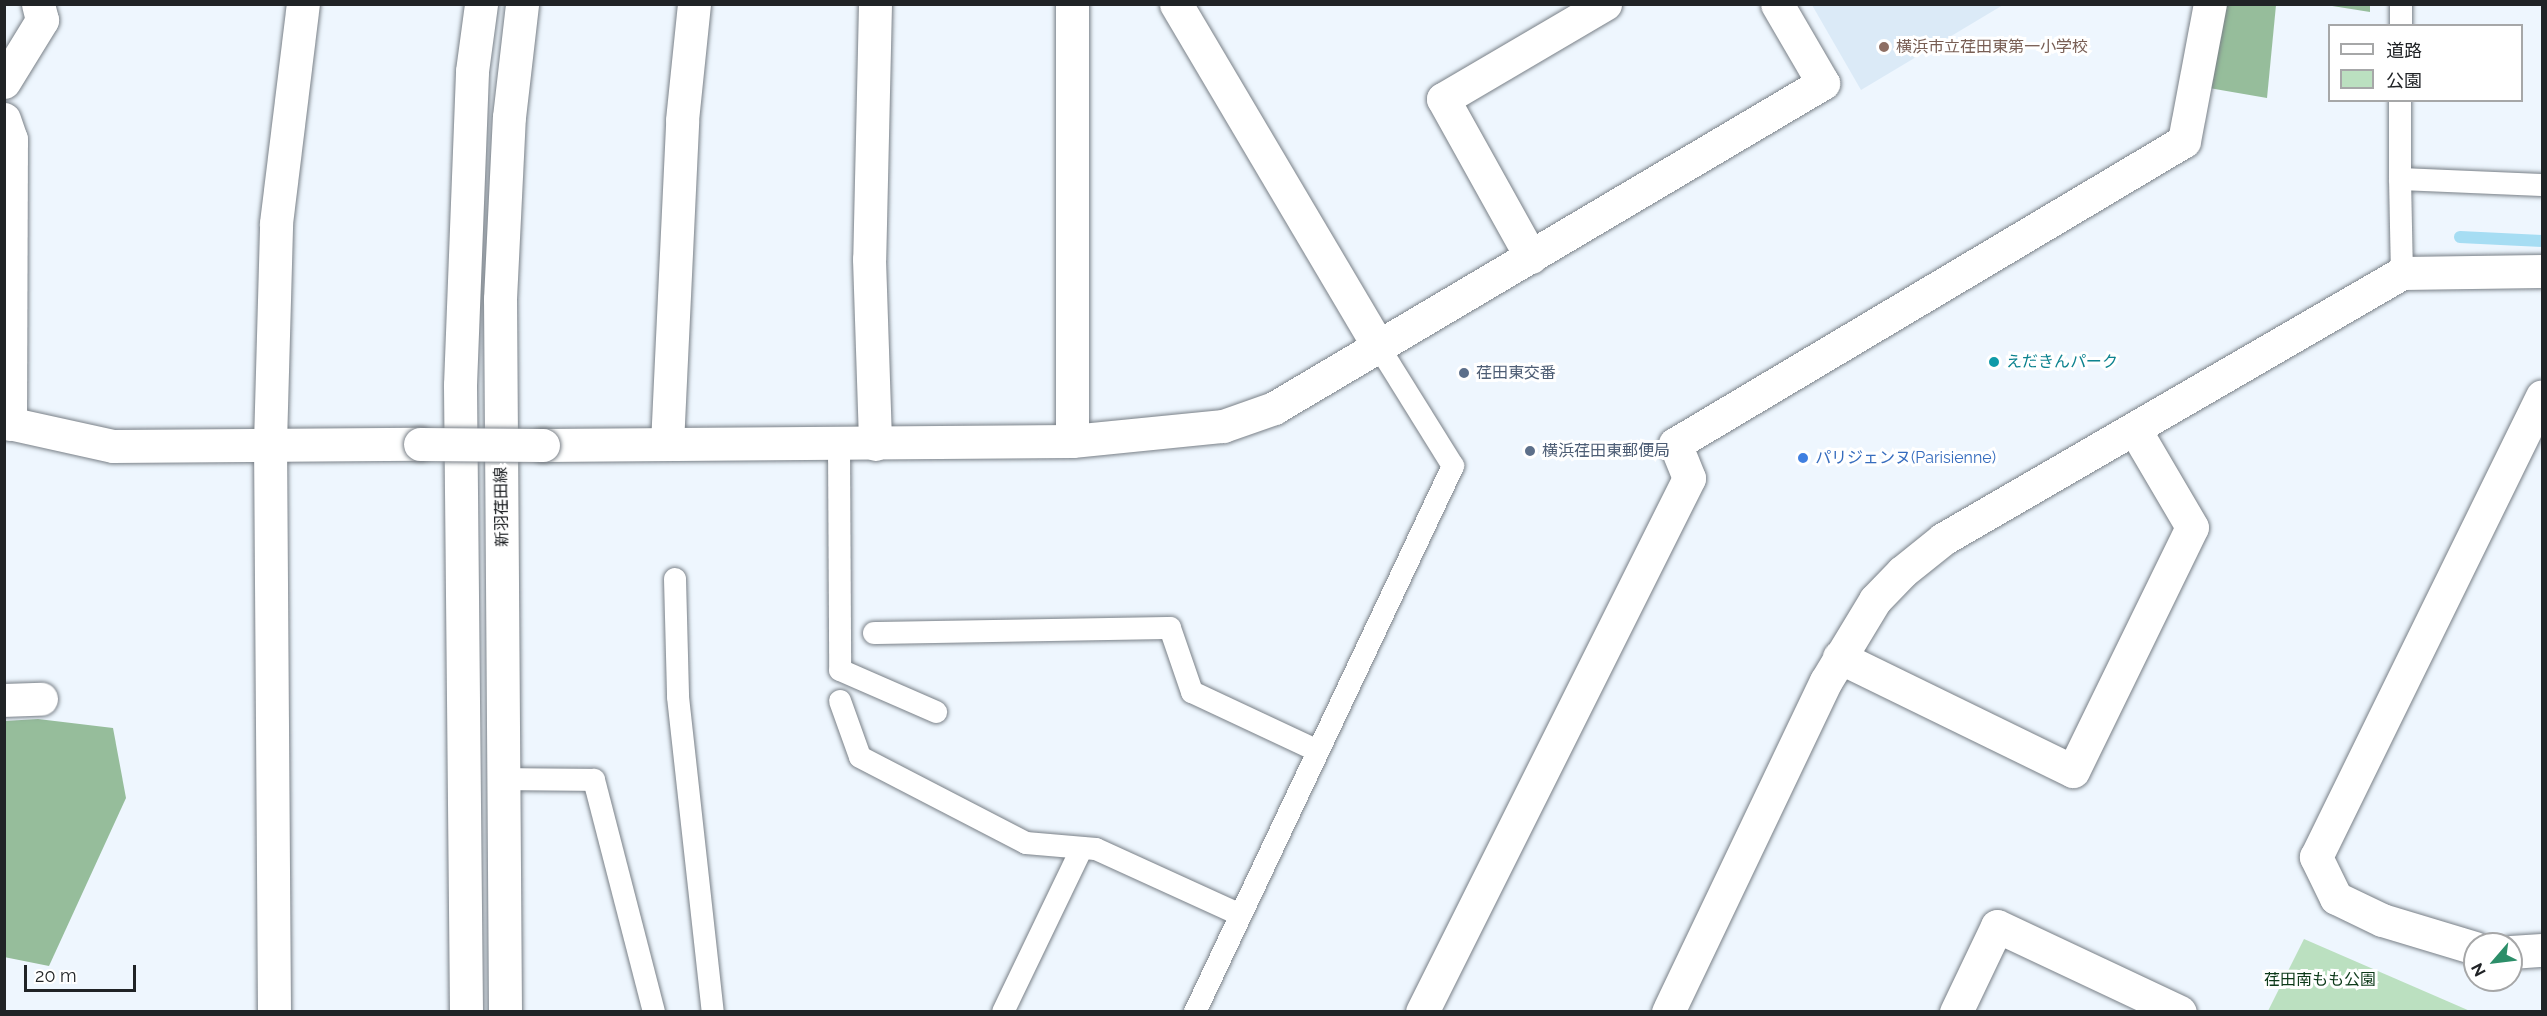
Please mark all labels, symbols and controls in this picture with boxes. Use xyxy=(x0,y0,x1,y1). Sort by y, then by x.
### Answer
legend xyxy=(2328,24,2523,102)
place label: 横浜市立荏田東第一小学校 xyxy=(1896,37,2088,57)
marker: 横浜市立荏田東第一小学校 xyxy=(1877,40,1891,54)
text: 道路 xyxy=(2386,40,2422,61)
text: 公園 xyxy=(2386,70,2422,91)
place label: えだきんパーク xyxy=(2006,352,2118,372)
marker: えだきんパーク xyxy=(1987,355,2001,369)
place label: 荏田東交番 xyxy=(1476,363,1556,383)
marker: 荏田東交番 xyxy=(1457,366,1471,380)
place label: 横浜荏田東郵便局 xyxy=(1542,441,1670,461)
marker: 横浜荏田東郵便局 xyxy=(1523,444,1537,458)
place label: パリジェンヌ(Parisienne) xyxy=(1815,448,1996,468)
marker: パリジェンヌ(Parisienne) xyxy=(1796,451,1810,465)
street label: 新羽荏田線 xyxy=(492,467,512,547)
north arrow xyxy=(2463,932,2523,992)
scale bar xyxy=(27,953,140,991)
text: N xyxy=(2467,960,2490,980)
text: 20 m xyxy=(35,965,77,986)
park label: 荏田南もも公園 xyxy=(2264,970,2376,990)

